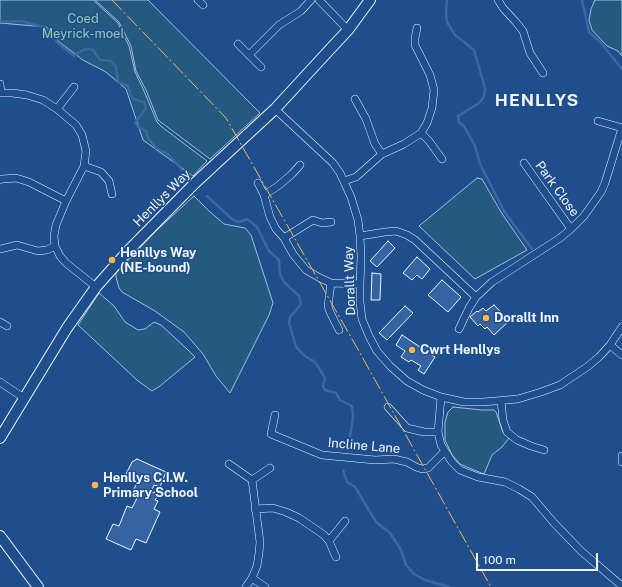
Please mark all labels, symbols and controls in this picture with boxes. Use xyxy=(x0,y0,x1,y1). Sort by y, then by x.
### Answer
park label: Coed Meyrick-moel xyxy=(42,11,124,42)
district label: HENLLYS xyxy=(495,91,579,111)
street label: Park Close xyxy=(532,158,582,220)
street label: Henllys Way xyxy=(130,166,194,230)
place label: Henllys Way (NE-bound) xyxy=(120,245,196,276)
street label: Dorallt Way xyxy=(341,246,359,316)
marker: Henllys Way (NE-bound) xyxy=(107,255,117,265)
place label: Dorallt Inn xyxy=(494,310,559,326)
marker: Dorallt Inn xyxy=(481,313,491,323)
place label: Cwrt Henllys xyxy=(420,342,500,358)
marker: Cwrt Henllys xyxy=(407,345,417,355)
street label: Incline Lane xyxy=(327,435,401,457)
place label: Henllys C.I.W. Primary School xyxy=(103,470,198,501)
marker: Henllys C.I.W. Primary School xyxy=(90,480,100,490)
scale bar xyxy=(478,545,600,571)
text: 100 m xyxy=(483,553,516,567)

